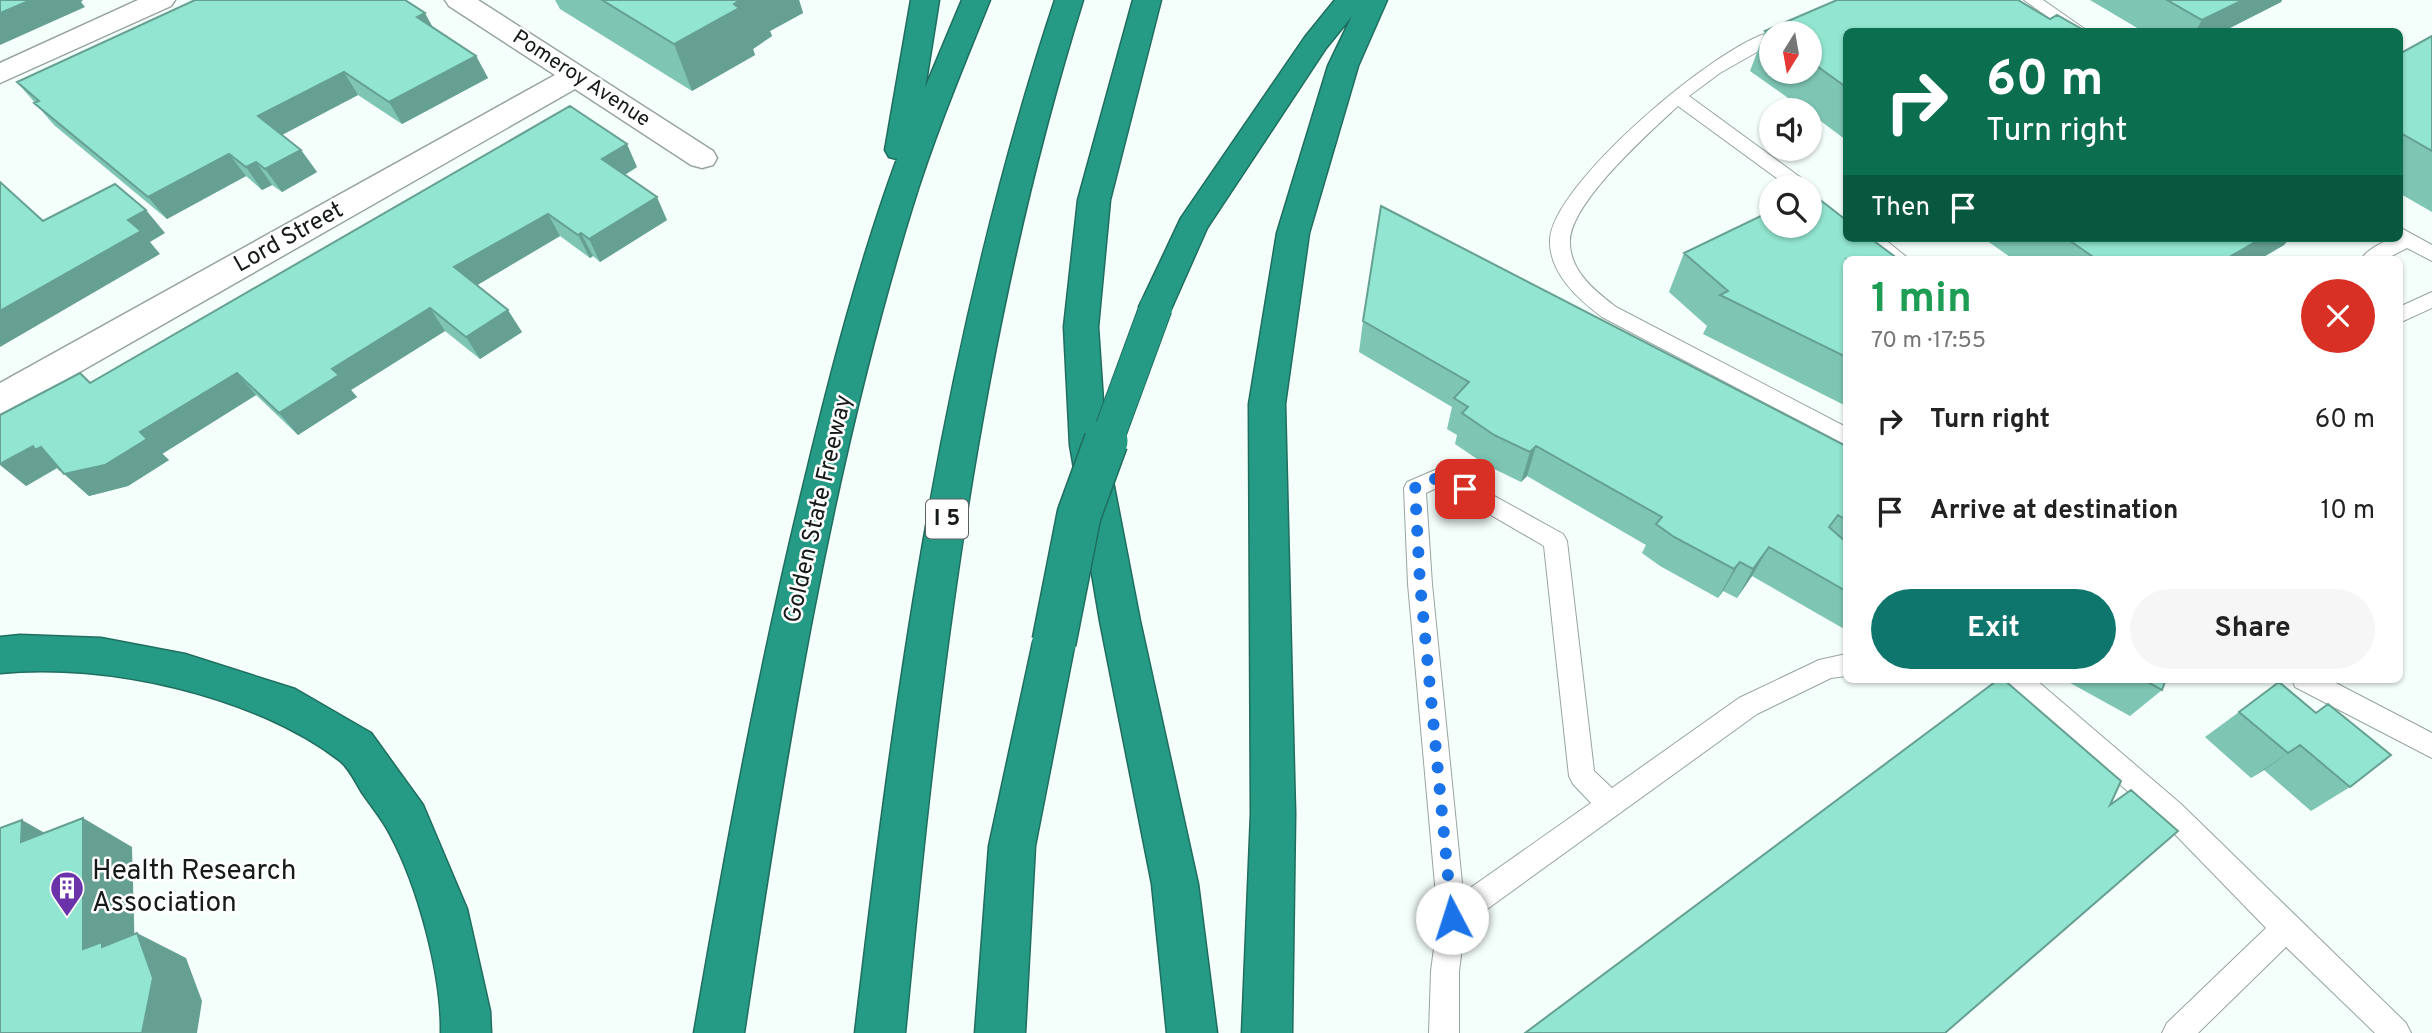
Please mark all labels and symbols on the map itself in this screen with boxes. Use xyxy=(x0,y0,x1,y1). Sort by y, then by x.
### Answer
north arrow xyxy=(1759,21,1822,84)
street label: Pomeroy Avenue xyxy=(507,24,655,134)
street label: Lord Street xyxy=(229,196,349,280)
street label: Golden State Freeway xyxy=(778,392,860,626)
pin xyxy=(1435,459,1495,519)
road number: I 5 xyxy=(926,499,968,538)
place label: Health Research Association xyxy=(92,854,297,922)
building icon: Health Research Association xyxy=(48,869,86,918)
position arrow xyxy=(1415,881,1489,955)

